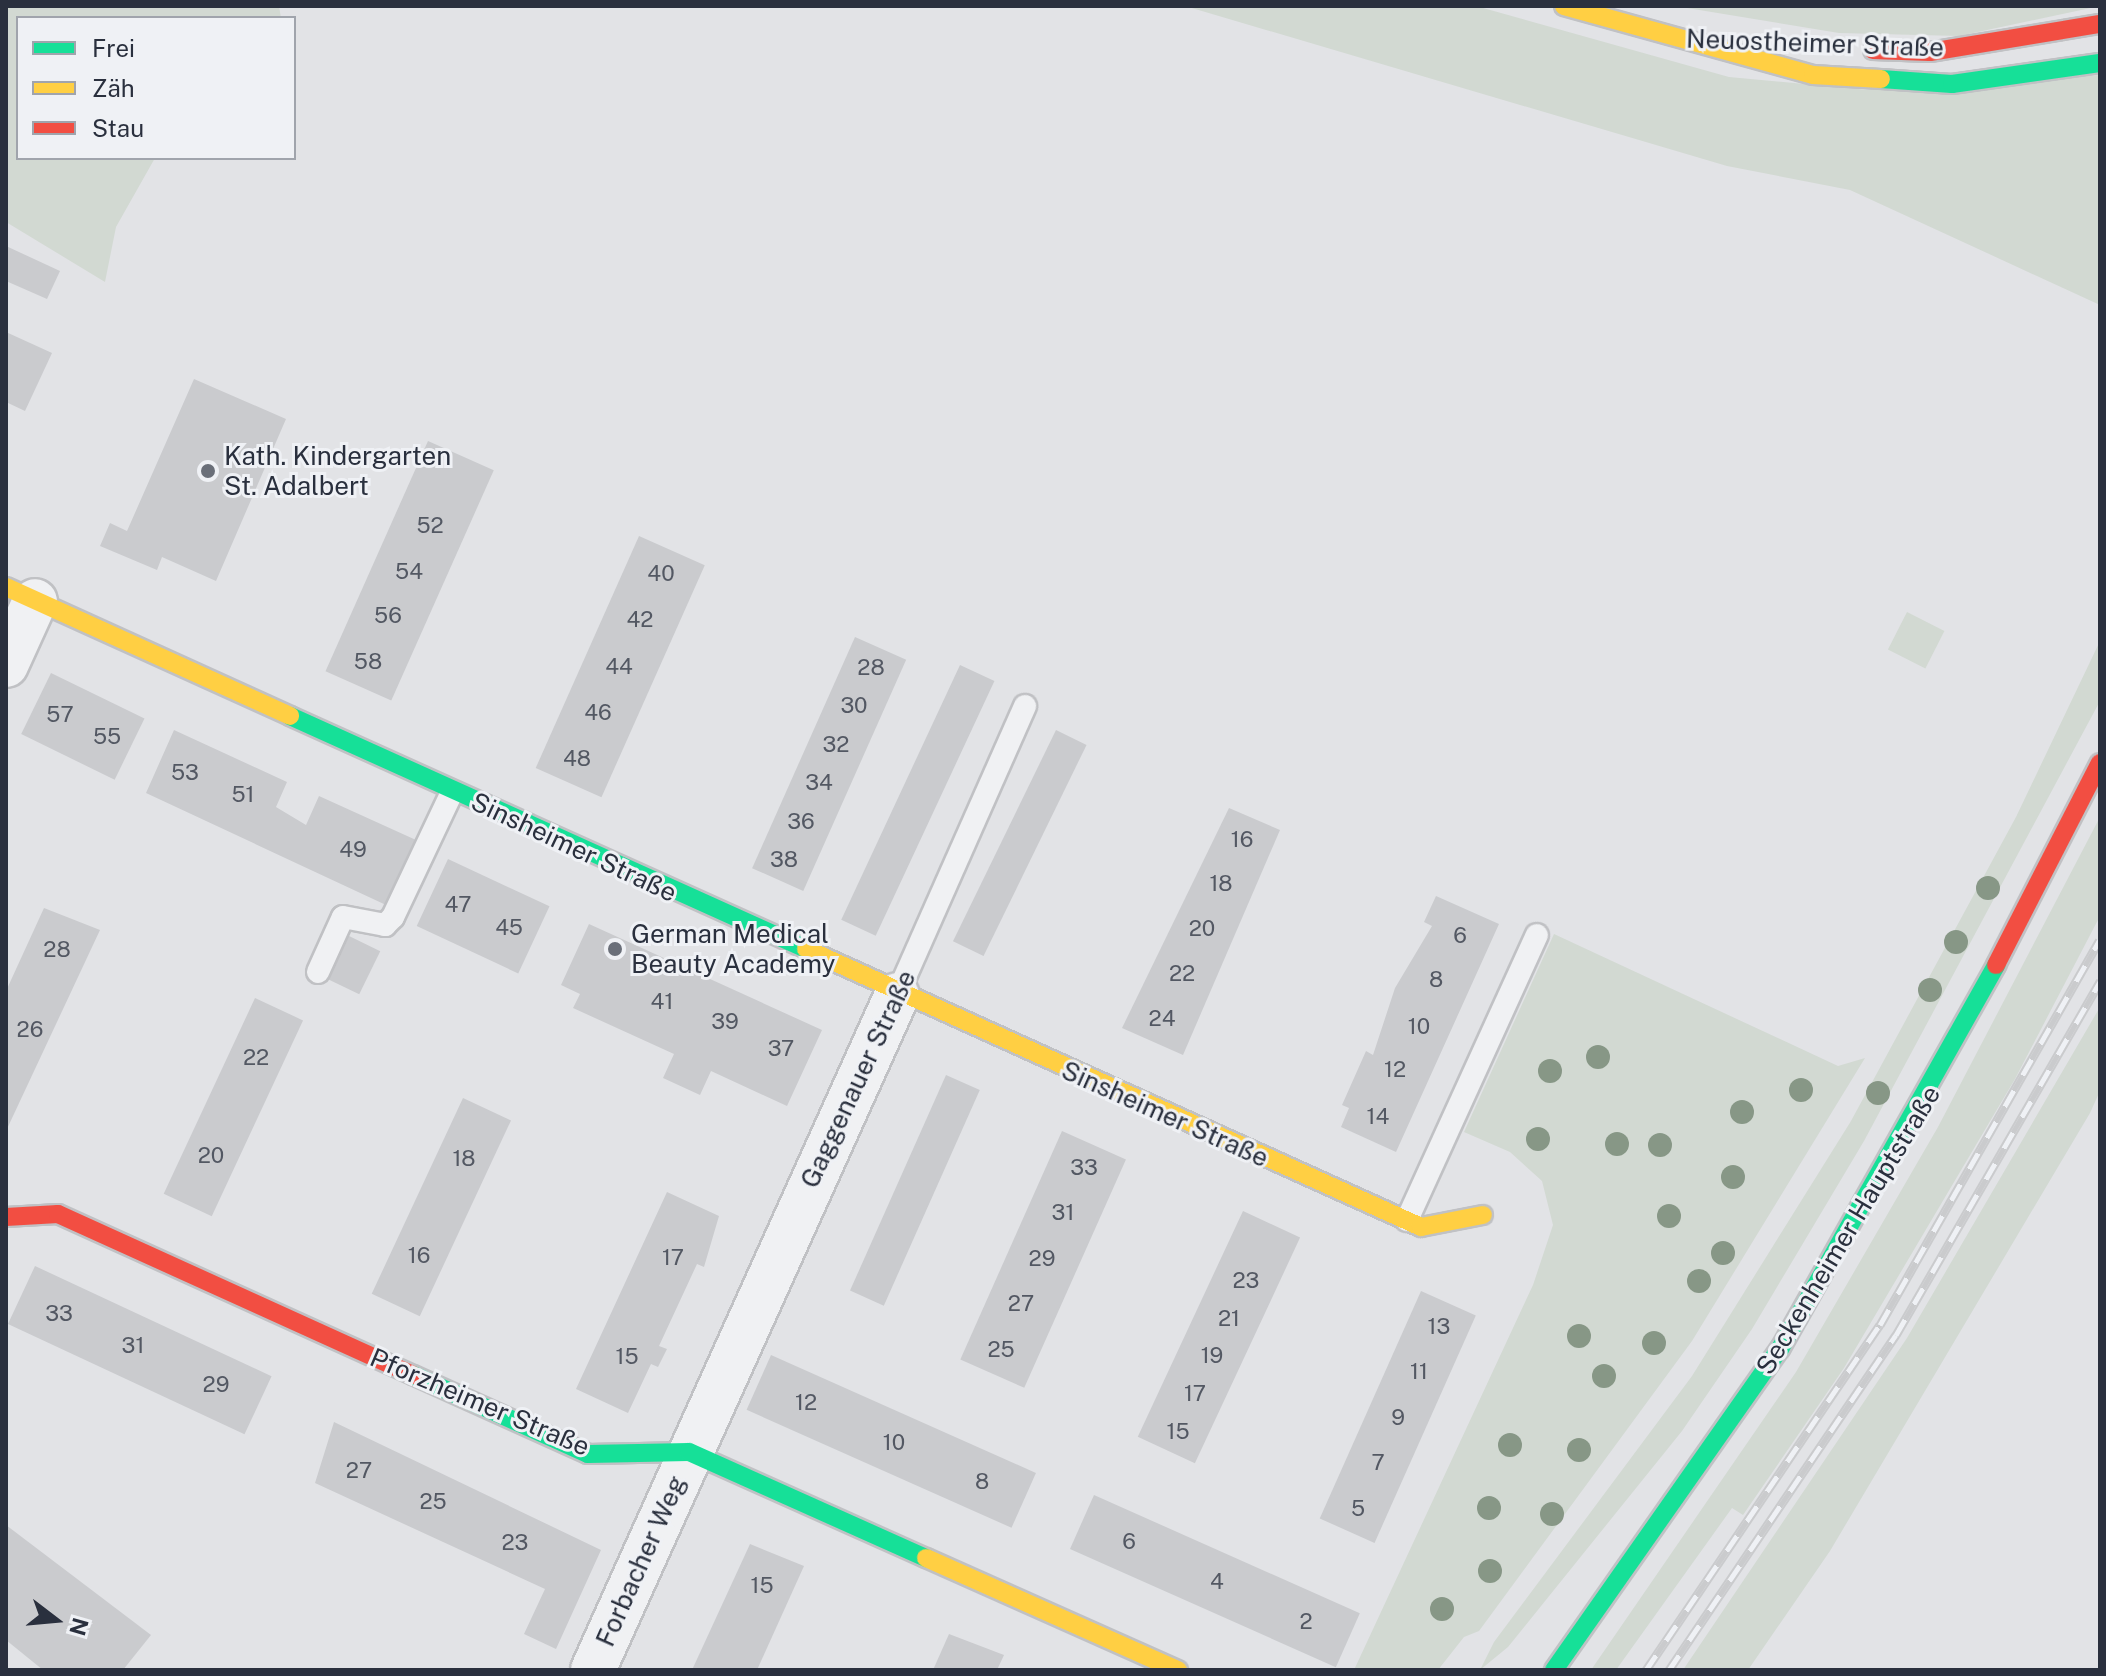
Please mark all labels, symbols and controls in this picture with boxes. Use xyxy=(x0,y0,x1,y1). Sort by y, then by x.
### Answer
legend xyxy=(16,16,296,160)
street label: Neuostheimer Straße xyxy=(1686,23,1944,63)
text: Frei xyxy=(92,34,135,62)
text: Zäh xyxy=(92,74,135,102)
text: Stau xyxy=(92,114,144,142)
place label: Kath. Kindergarten St. Adalbert xyxy=(224,440,451,502)
marker: Kath. Kindergarten St. Adalbert xyxy=(199,462,217,480)
house number: 52 xyxy=(416,513,444,539)
house number: 54 xyxy=(395,559,423,585)
house number: 40 xyxy=(647,561,675,587)
house number: 56 xyxy=(374,603,402,629)
house number: 42 xyxy=(627,607,653,633)
house number: 58 xyxy=(354,649,382,675)
house number: 44 xyxy=(605,654,633,680)
house number: 28 xyxy=(857,655,885,681)
house number: 30 xyxy=(840,693,868,719)
house number: 46 xyxy=(584,700,612,726)
house number: 57 xyxy=(46,702,74,728)
house number: 55 xyxy=(93,724,121,750)
house number: 32 xyxy=(823,732,849,758)
house number: 48 xyxy=(563,746,591,772)
house number: 53 xyxy=(171,760,199,786)
house number: 34 xyxy=(805,770,833,796)
house number: 51 xyxy=(231,782,255,808)
street label: Sinsheimer Straße xyxy=(466,786,682,908)
house number: 36 xyxy=(787,809,815,835)
house number: 16 xyxy=(1231,827,1253,853)
house number: 49 xyxy=(339,837,367,863)
house number: 38 xyxy=(770,847,798,873)
house number: 18 xyxy=(1209,871,1233,897)
house number: 47 xyxy=(444,892,472,918)
house number: 45 xyxy=(495,915,523,941)
house number: 20 xyxy=(1189,916,1215,942)
place label: German Medical Beauty Academy xyxy=(631,918,836,980)
house number: 6 xyxy=(1453,923,1467,949)
house number: 28 xyxy=(43,937,71,963)
marker: German Medical Beauty Academy xyxy=(606,940,624,958)
house number: 22 xyxy=(1169,961,1195,987)
street label: Gaggenauer Straße xyxy=(794,965,922,1193)
house number: 8 xyxy=(1429,967,1443,993)
house number: 41 xyxy=(651,989,673,1015)
house number: 24 xyxy=(1149,1006,1175,1032)
house number: 39 xyxy=(711,1009,739,1035)
house number: 10 xyxy=(1408,1014,1430,1040)
house number: 26 xyxy=(17,1017,43,1043)
house number: 37 xyxy=(768,1036,794,1062)
house number: 22 xyxy=(243,1045,269,1071)
street label: Sinsheimer Straße xyxy=(1057,1054,1273,1174)
house number: 12 xyxy=(1384,1057,1406,1083)
street label: Seckenheimer Hauptstraße xyxy=(1749,1080,1947,1380)
house number: 14 xyxy=(1367,1104,1389,1130)
house number: 20 xyxy=(198,1143,224,1169)
house number: 18 xyxy=(452,1146,476,1172)
house number: 33 xyxy=(1070,1155,1098,1181)
house number: 31 xyxy=(1052,1200,1074,1226)
house number: 16 xyxy=(408,1243,430,1269)
house number: 17 xyxy=(662,1245,684,1271)
house number: 29 xyxy=(1029,1246,1055,1272)
house number: 23 xyxy=(1233,1268,1259,1294)
house number: 27 xyxy=(1008,1291,1034,1317)
house number: 33 xyxy=(45,1301,73,1327)
house number: 21 xyxy=(1218,1306,1240,1332)
house number: 13 xyxy=(1428,1314,1450,1340)
house number: 31 xyxy=(122,1333,144,1359)
house number: 25 xyxy=(987,1337,1015,1363)
street label: Pforzheimer Straße xyxy=(366,1342,594,1462)
house number: 19 xyxy=(1201,1343,1223,1369)
house number: 15 xyxy=(615,1344,639,1370)
house number: 11 xyxy=(1410,1359,1428,1385)
house number: 29 xyxy=(203,1372,229,1398)
house number: 17 xyxy=(1184,1381,1206,1407)
house number: 12 xyxy=(795,1390,817,1416)
house number: 9 xyxy=(1391,1405,1405,1431)
house number: 15 xyxy=(1166,1419,1190,1445)
house number: 10 xyxy=(883,1430,905,1456)
house number: 7 xyxy=(1371,1450,1385,1476)
house number: 27 xyxy=(346,1458,372,1484)
house number: 8 xyxy=(975,1469,989,1495)
street label: Forbacher Weg xyxy=(589,1471,693,1651)
house number: 25 xyxy=(419,1489,447,1515)
house number: 5 xyxy=(1351,1496,1365,1522)
house number: 6 xyxy=(1122,1529,1136,1555)
house number: 23 xyxy=(502,1530,528,1556)
house number: 4 xyxy=(1210,1569,1224,1595)
house number: 15 xyxy=(750,1573,774,1599)
north arrow xyxy=(16,1580,96,1660)
house number: 2 xyxy=(1299,1609,1313,1635)
text: N xyxy=(64,1615,94,1638)

